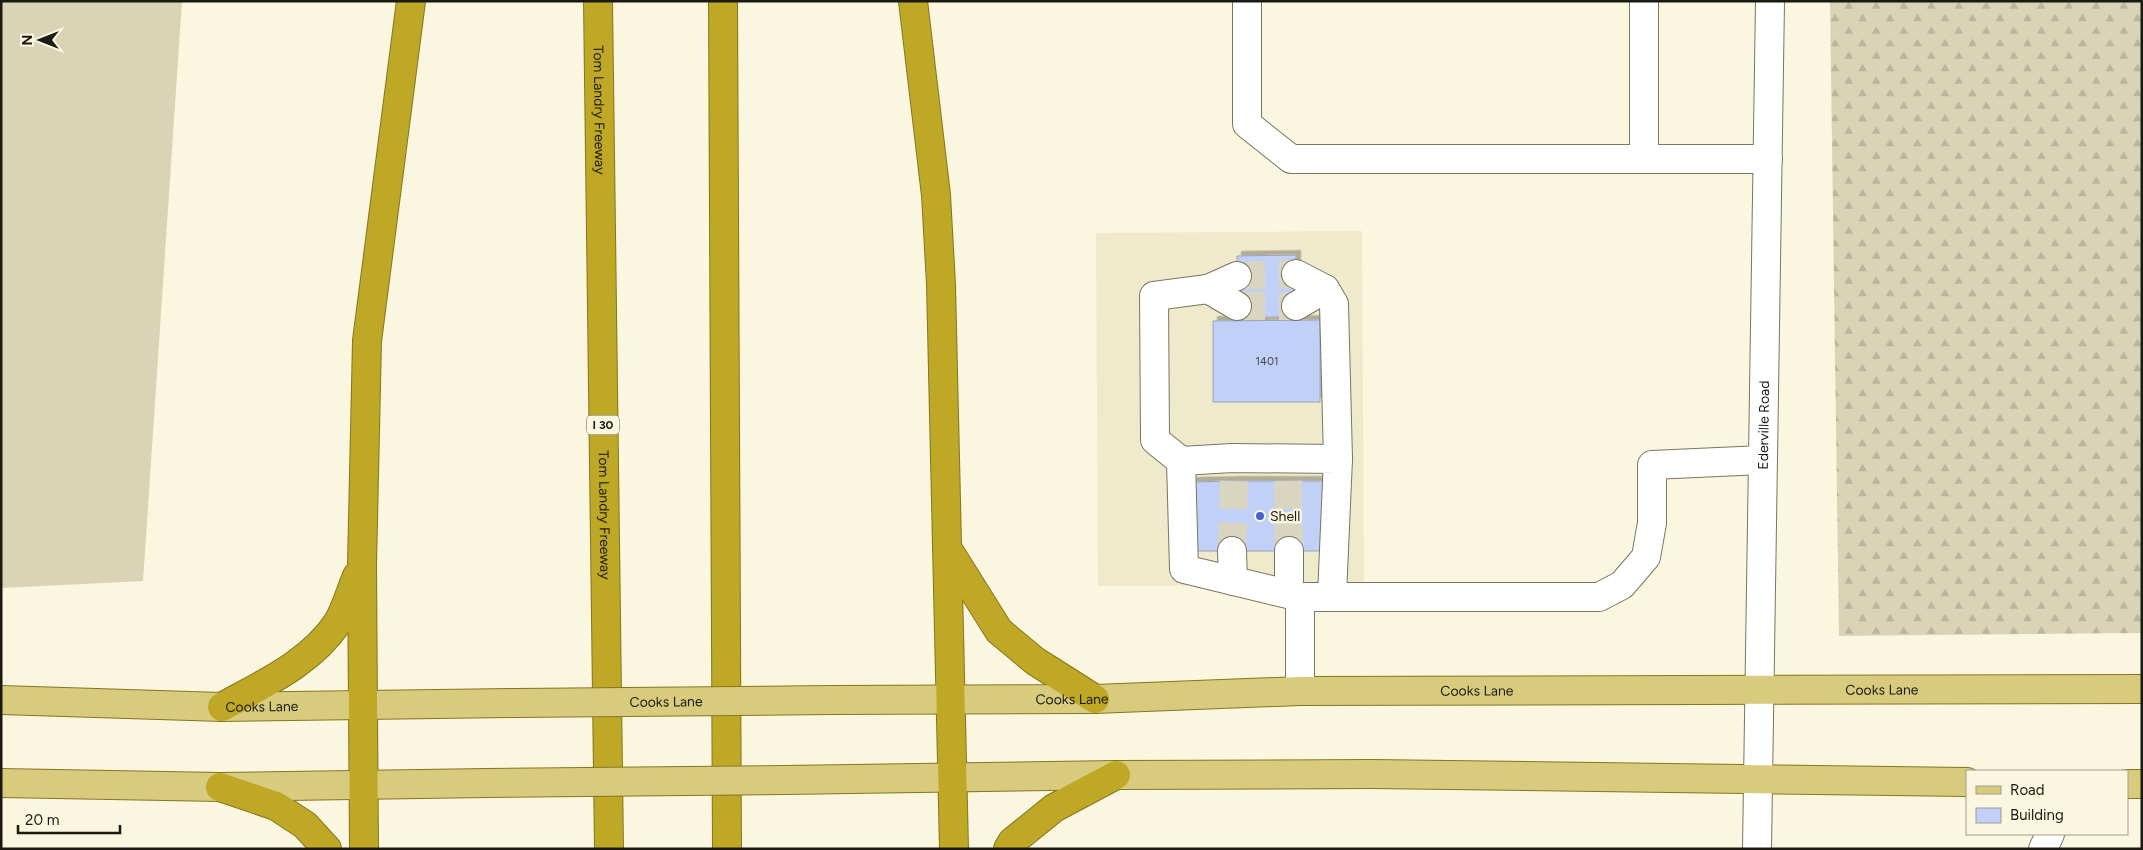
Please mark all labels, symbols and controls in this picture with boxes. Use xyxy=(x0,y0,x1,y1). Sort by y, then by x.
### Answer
north arrow xyxy=(15,15,65,65)
text: N xyxy=(19,35,36,45)
street label: Tom Landry Freeway xyxy=(590,45,609,175)
house number: 1401 xyxy=(1256,355,1278,368)
street label: Ederville Road xyxy=(1754,380,1773,470)
road number: I 30 xyxy=(587,416,619,434)
street label: Tom Landry Freeway xyxy=(595,450,614,580)
place label: Shell xyxy=(1270,508,1300,525)
marker: Shell xyxy=(1254,510,1266,522)
street label: Cooks Lane xyxy=(1845,681,1919,698)
street label: Cooks Lane xyxy=(1440,682,1514,699)
street label: Cooks Lane xyxy=(1035,690,1109,708)
street label: Cooks Lane xyxy=(629,693,703,710)
street label: Cooks Lane xyxy=(225,697,299,715)
legend xyxy=(1966,770,2128,835)
text: Road xyxy=(2010,781,2045,799)
scale bar xyxy=(18,802,120,834)
text: Building xyxy=(2010,806,2064,824)
text: 20 m xyxy=(25,811,59,829)

